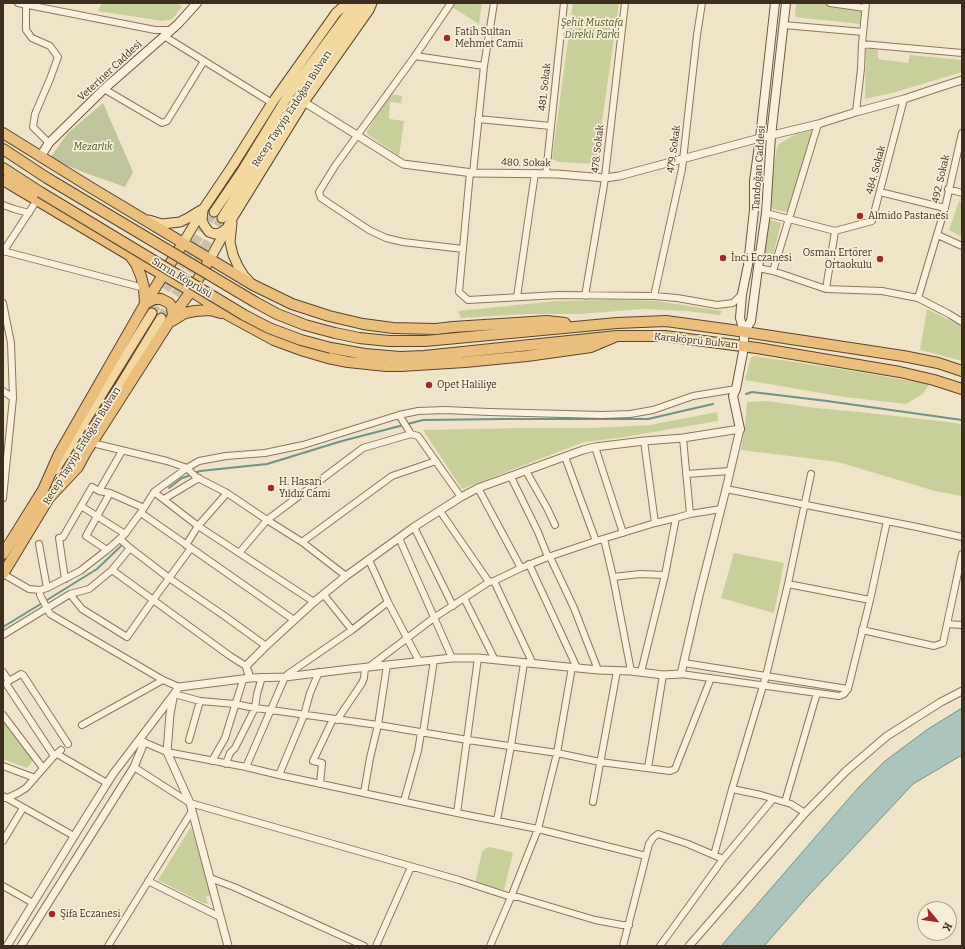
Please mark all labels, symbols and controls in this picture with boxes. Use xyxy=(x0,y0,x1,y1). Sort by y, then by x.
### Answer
park label: Şehit Mustafa Direkli Parkı xyxy=(561,17,623,40)
place label: Fatih Sultan Mehmet Camii xyxy=(455,26,523,50)
marker: Fatih Sultan Mehmet Camii xyxy=(442,33,452,43)
street label: Veteriner Caddesi xyxy=(76,38,144,104)
street label: Recep Tayyip Erdoğan Bulvarı xyxy=(250,48,334,170)
street label: 481. Sokak xyxy=(537,62,553,112)
street label: 478. Sokak xyxy=(590,124,606,174)
street label: 479. Sokak xyxy=(665,124,683,174)
street label: Tandoğan Caddesi xyxy=(750,125,768,211)
park label: Mezarlık xyxy=(73,141,113,153)
street label: 484. Sokak xyxy=(864,144,888,196)
street label: 492. Sokak xyxy=(930,154,952,204)
street label: 480. Sokak xyxy=(501,157,551,169)
place label: Almido Pastanesi xyxy=(868,210,949,222)
marker: Almido Pastanesi xyxy=(855,211,865,221)
place label: Osman Ertörer Ortaokulu xyxy=(803,247,872,270)
place label: İnci Eczanesi xyxy=(731,252,792,264)
marker: İnci Eczanesi xyxy=(718,253,728,263)
marker: Osman Ertörer Ortaokulu xyxy=(875,254,885,264)
street label: Sırrın Köprüsü xyxy=(150,255,214,301)
street label: Karaköprü Bulvarı xyxy=(653,331,739,351)
place label: Opet Haliliye xyxy=(437,379,497,391)
marker: Opet Haliliye xyxy=(424,380,434,390)
street label: Recep Tayyip Erdoğan Bulvarı xyxy=(41,385,123,507)
place label: H. Hasari Yıldız Cami xyxy=(279,476,331,500)
marker: H. Hasari Yıldız Cami xyxy=(266,483,276,493)
north arrow xyxy=(917,901,957,941)
place label: Şifa Eczanesi xyxy=(60,908,121,920)
marker: Şifa Eczanesi xyxy=(47,909,57,919)
text: K xyxy=(939,920,955,933)

